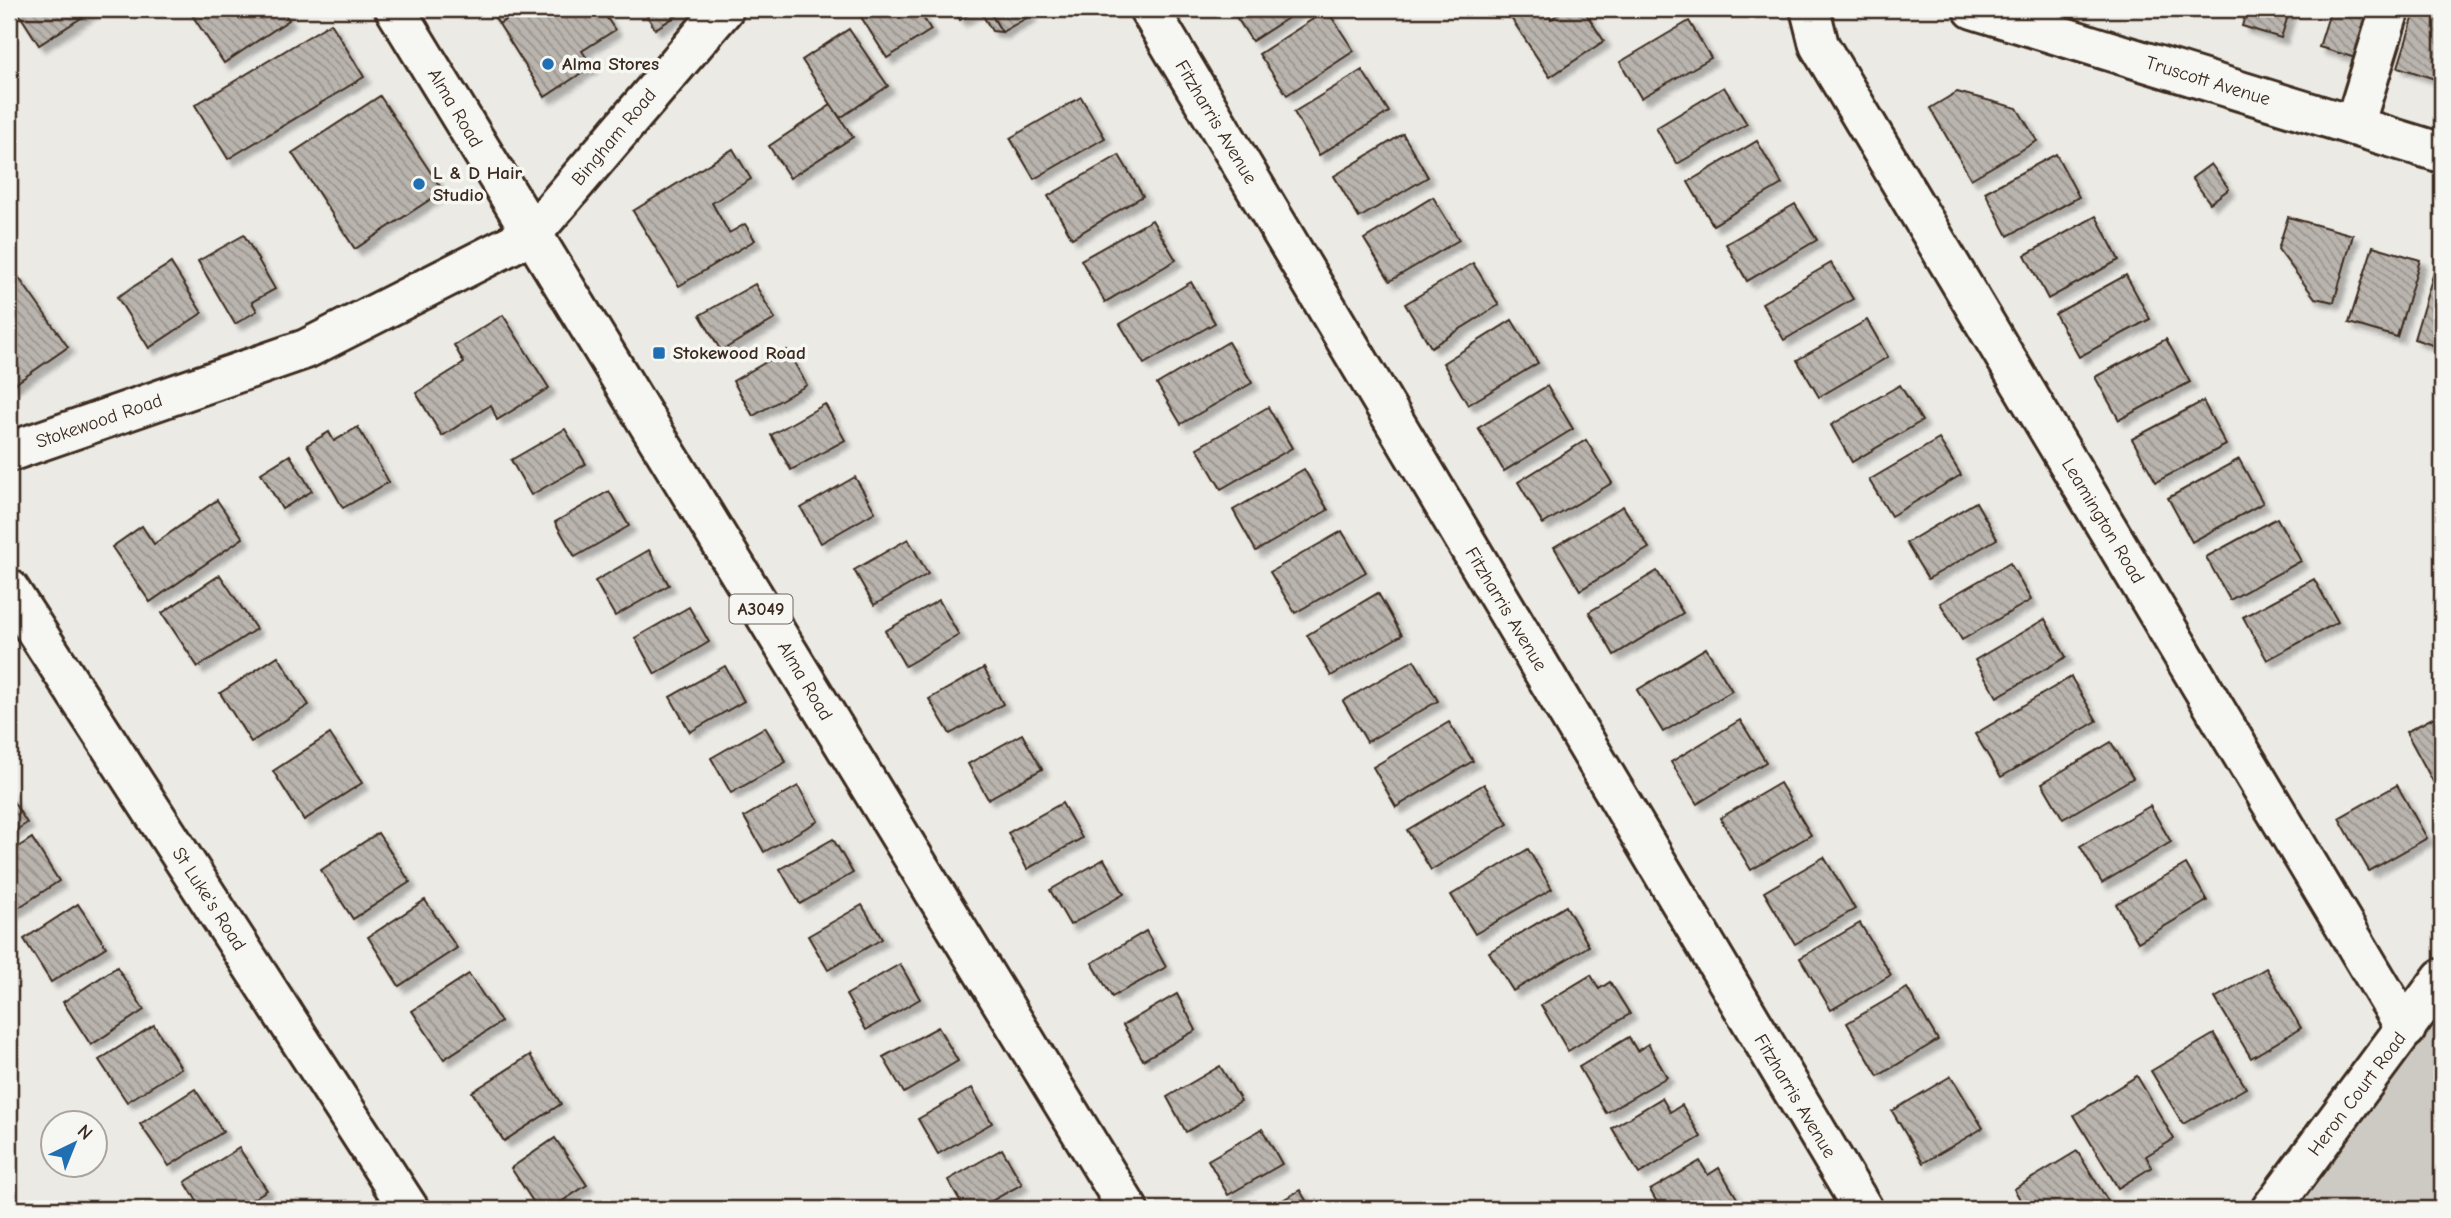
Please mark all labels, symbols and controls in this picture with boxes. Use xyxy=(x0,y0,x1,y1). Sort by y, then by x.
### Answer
street label: Truscott Avenue xyxy=(2143,52,2273,110)
place label: Alma Stores xyxy=(562,53,659,75)
marker: Alma Stores xyxy=(540,56,556,72)
street label: Fitzharris Avenue xyxy=(1170,56,1262,188)
street label: Alma Road xyxy=(423,65,487,151)
street label: Bingham Road xyxy=(567,84,661,190)
place label: L & D Hair Studio xyxy=(433,162,523,206)
marker: L & D Hair Studio xyxy=(411,176,427,192)
place label: Stokewood Road xyxy=(673,342,806,364)
marker: Stokewood Road xyxy=(651,345,667,361)
street label: Stokewood Road xyxy=(33,389,165,453)
street label: Leamington Road xyxy=(2057,455,2149,587)
street label: Fitzharris Avenue xyxy=(1460,543,1552,675)
road number: A3049 xyxy=(730,594,792,624)
street label: Alma Road xyxy=(773,638,837,724)
street label: St Luke's Road xyxy=(167,843,251,955)
street label: Heron Court Road xyxy=(2303,1028,2411,1160)
street label: Fitzharris Avenue xyxy=(1749,1030,1841,1162)
north arrow xyxy=(38,1110,108,1180)
text: N xyxy=(73,1120,97,1145)

